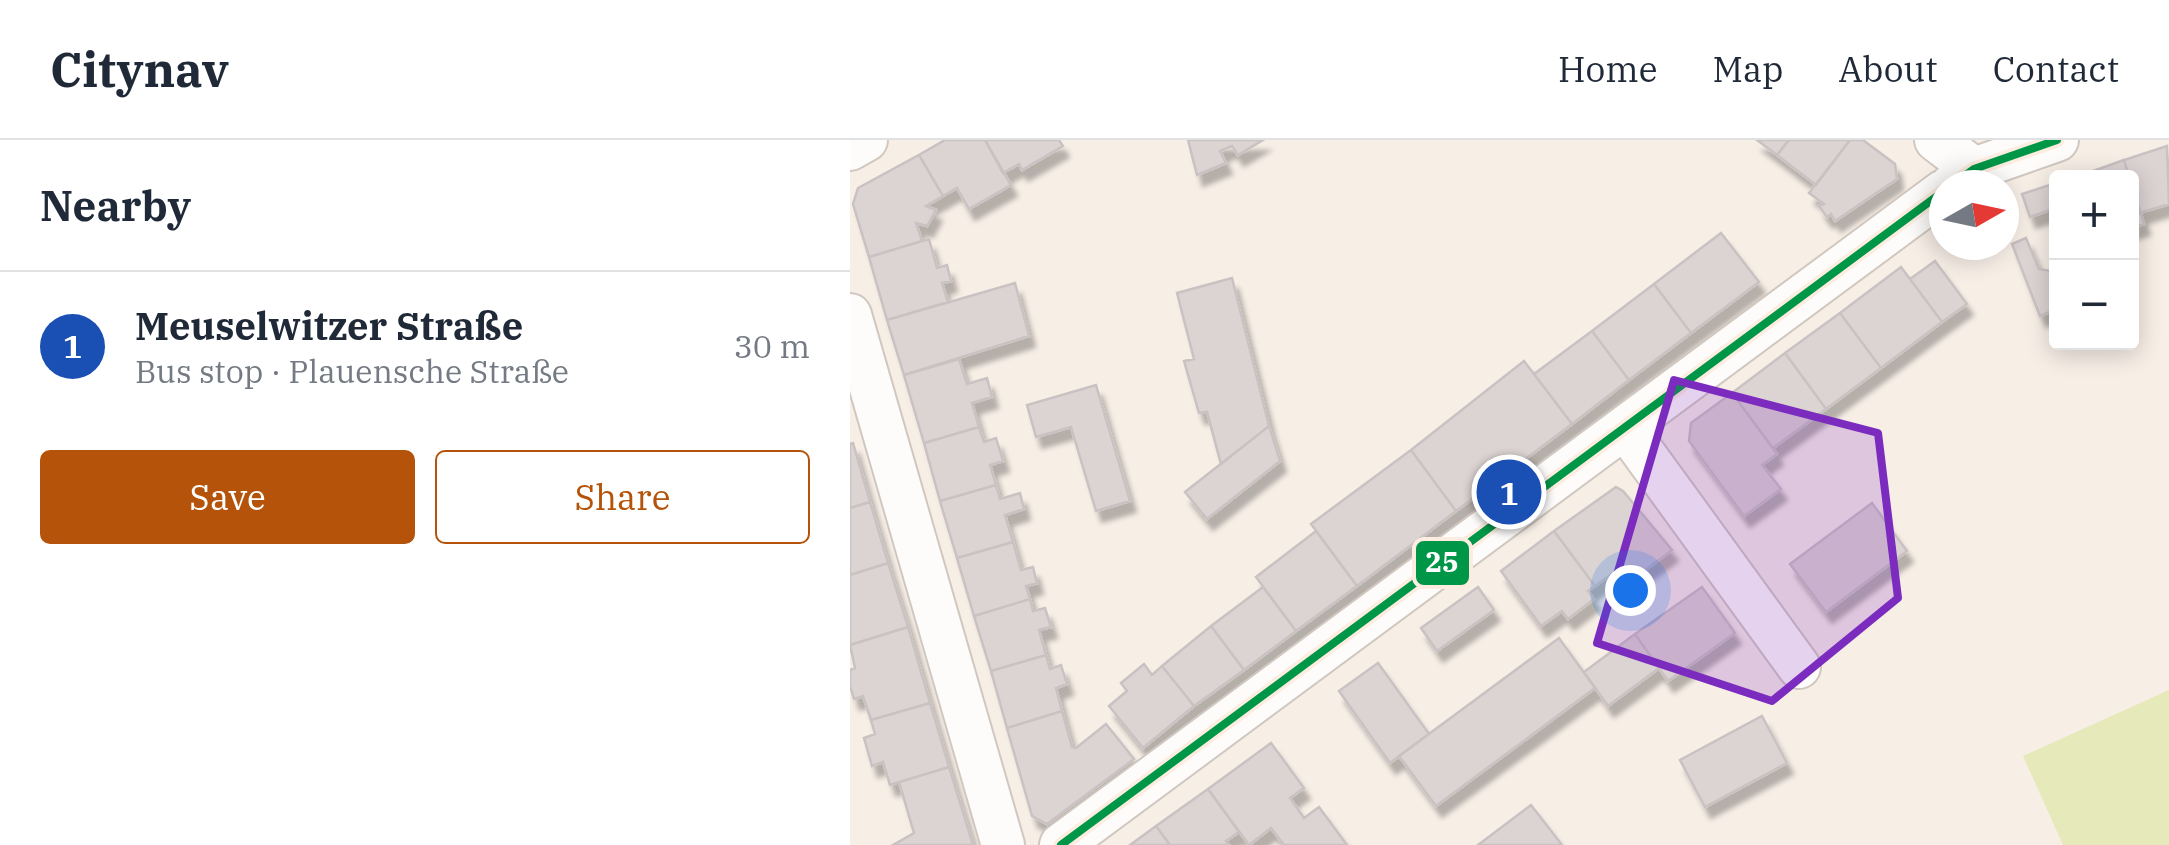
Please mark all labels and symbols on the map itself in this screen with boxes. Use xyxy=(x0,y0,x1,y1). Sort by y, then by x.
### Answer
north arrow xyxy=(1929,170,2019,260)
pin: 1 xyxy=(1476,454,1542,530)
line badge: 25 xyxy=(1414,539,1471,587)
text: 25 xyxy=(1425,543,1459,580)
your location xyxy=(1605,565,1656,616)

